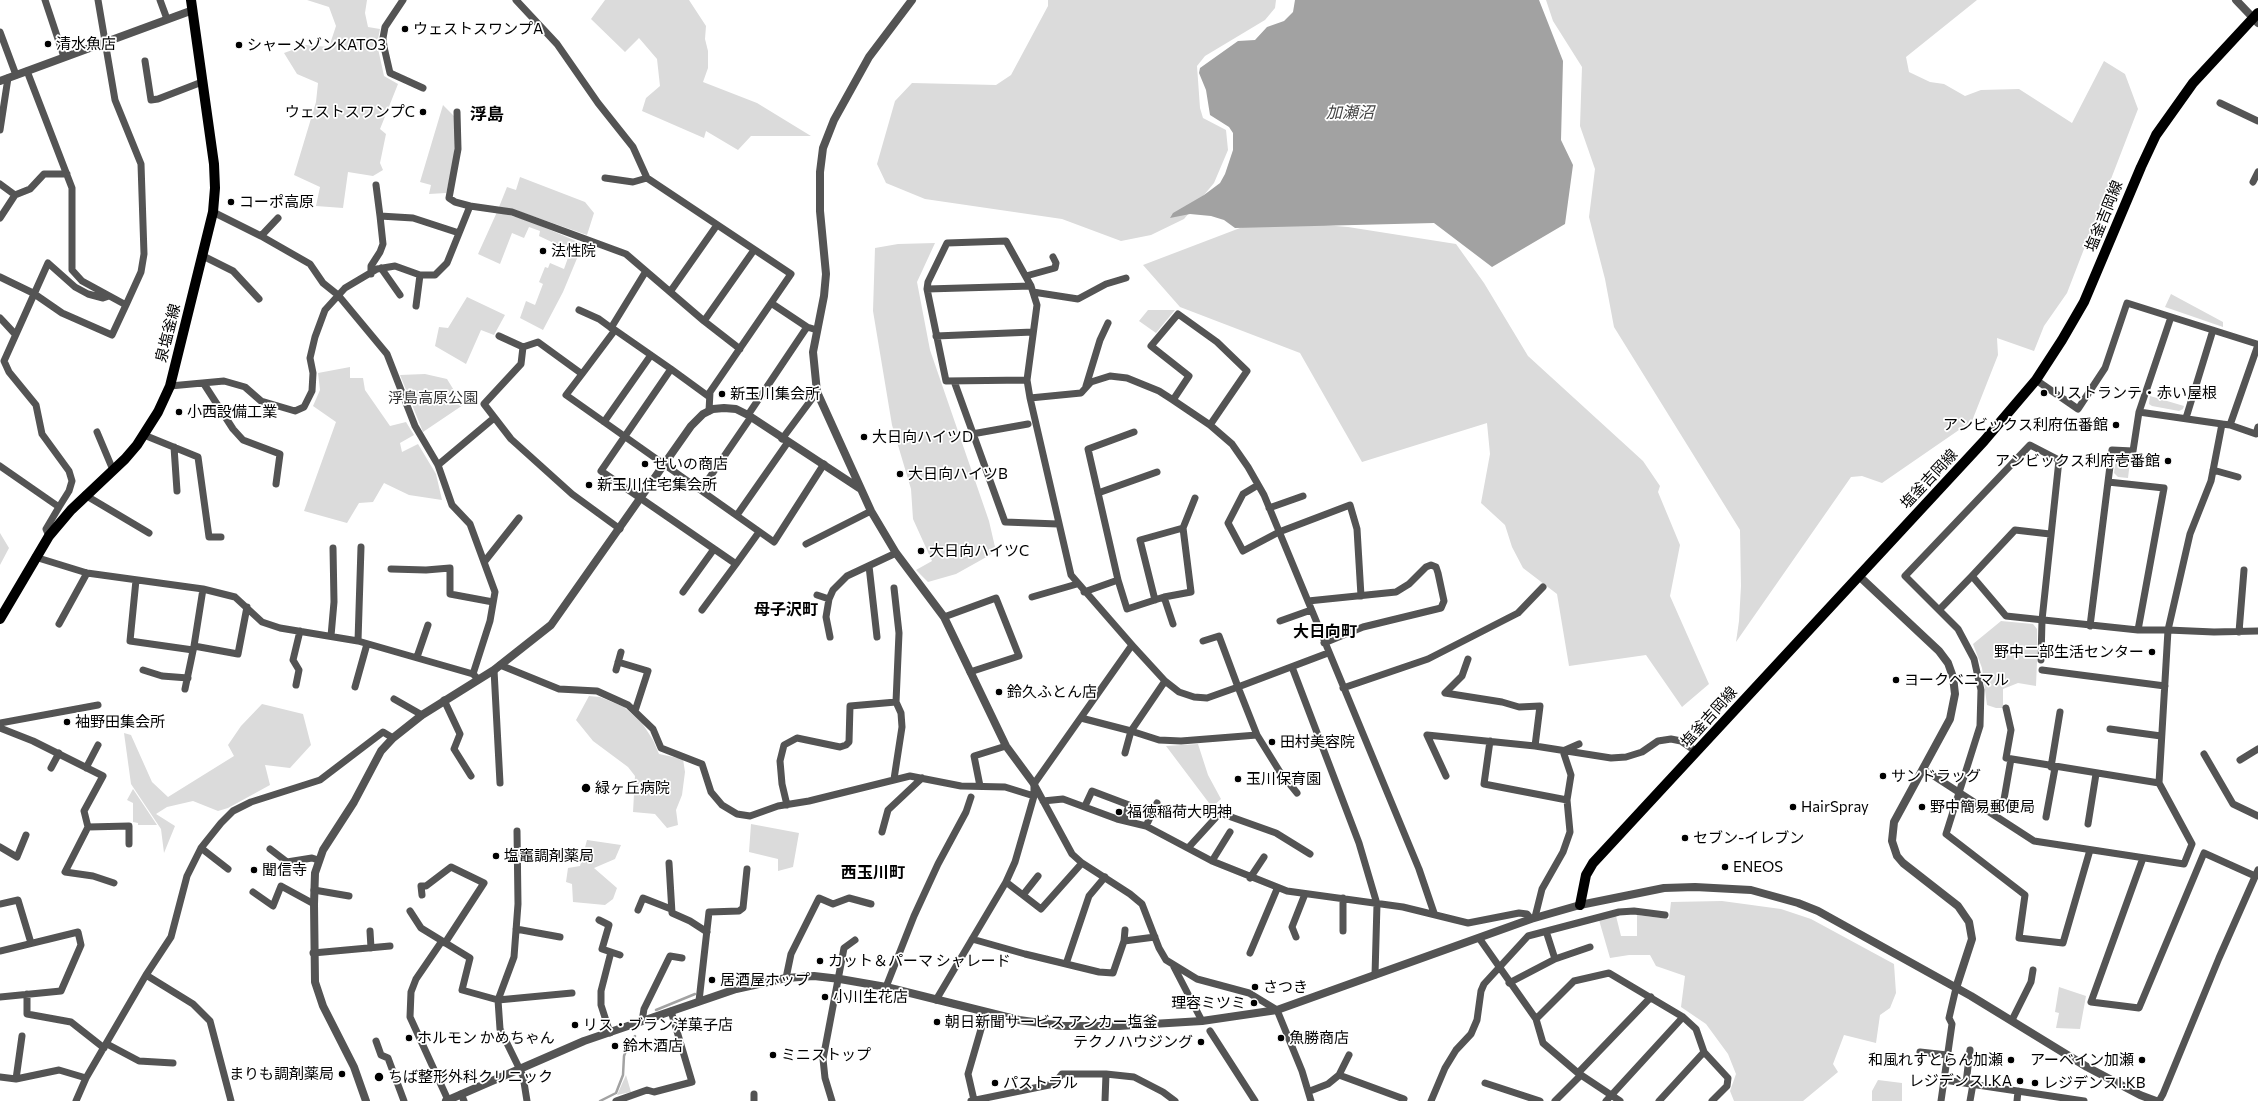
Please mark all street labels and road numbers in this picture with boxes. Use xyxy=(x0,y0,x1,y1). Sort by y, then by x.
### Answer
street label: 塩釜吉岡線 xyxy=(2082,178,2126,254)
street label: 泉塩釜線 xyxy=(152,302,184,364)
street label: 塩釜吉岡線 xyxy=(1897,445,1961,513)
street label: 塩釜吉岡線 xyxy=(1677,683,1741,751)

